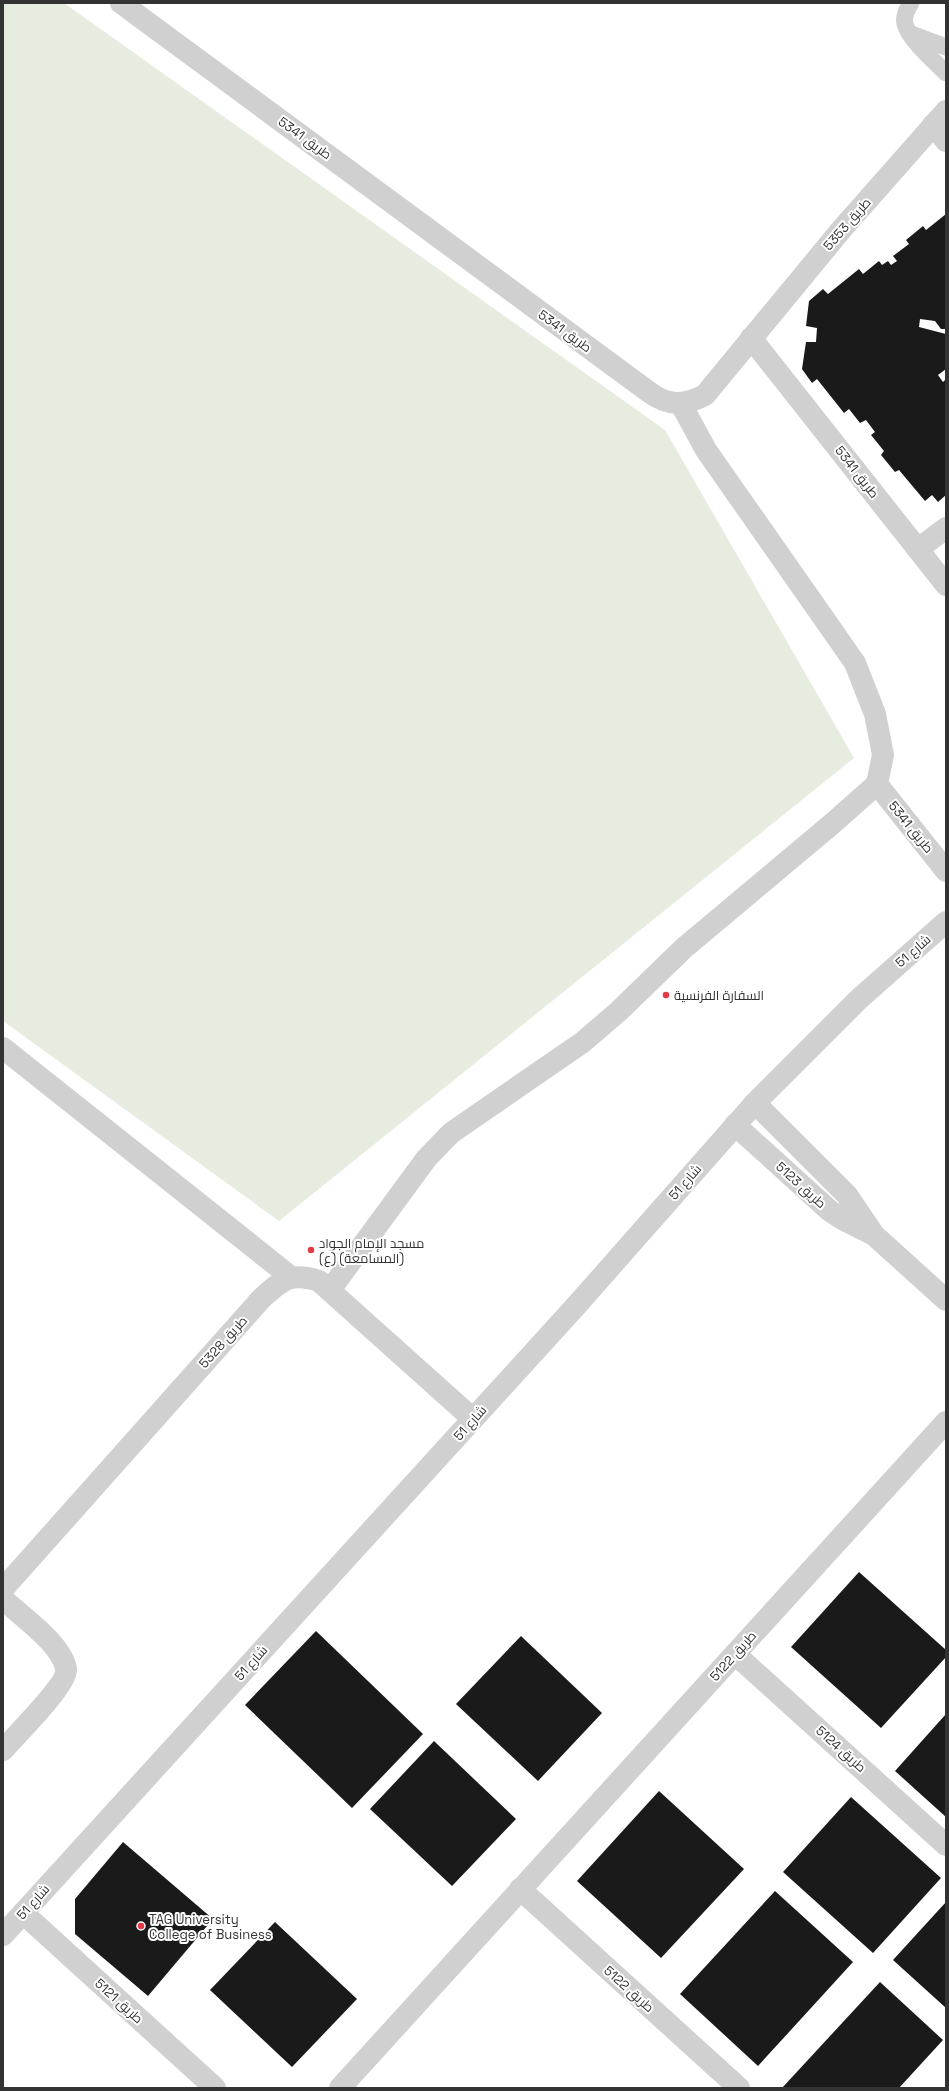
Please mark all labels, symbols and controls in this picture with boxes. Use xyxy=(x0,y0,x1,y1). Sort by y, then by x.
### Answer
street label: طريق 5341 xyxy=(275,113,335,163)
street label: طريق 5353 xyxy=(819,194,875,254)
street label: طريق 5341 xyxy=(535,306,595,356)
street label: طريق 5341 xyxy=(831,442,883,502)
street label: طريق 5341 xyxy=(885,798,937,856)
street label: شارع 51 xyxy=(892,931,934,971)
place label: السفارة الفرنسية xyxy=(674,987,764,1004)
marker: السفارة الفرنسية xyxy=(661,990,671,1000)
street label: طريق 5123 xyxy=(772,1158,830,1212)
street label: شارع 51 xyxy=(665,1161,705,1203)
place label: مسجد الإمام الجواد (ع) (المسامعة) xyxy=(319,1235,424,1267)
marker: مسجد الإمام الجواد (ع) (المسامعة) xyxy=(306,1245,316,1255)
street label: طريق 5328 xyxy=(195,1312,251,1372)
street label: شارع 51 xyxy=(450,1402,490,1444)
street label: طريق 5122 xyxy=(706,1627,760,1685)
street label: شارع 51 xyxy=(231,1642,271,1684)
street label: طريق 5124 xyxy=(812,1722,870,1776)
street label: شارع 51 xyxy=(13,1881,53,1923)
place label: TAG University College of Business xyxy=(149,1911,272,1943)
marker: TAG University College of Business xyxy=(136,1921,146,1931)
street label: طريق 5122 xyxy=(600,1962,658,2016)
street label: طريق 5121 xyxy=(91,1975,147,2027)

